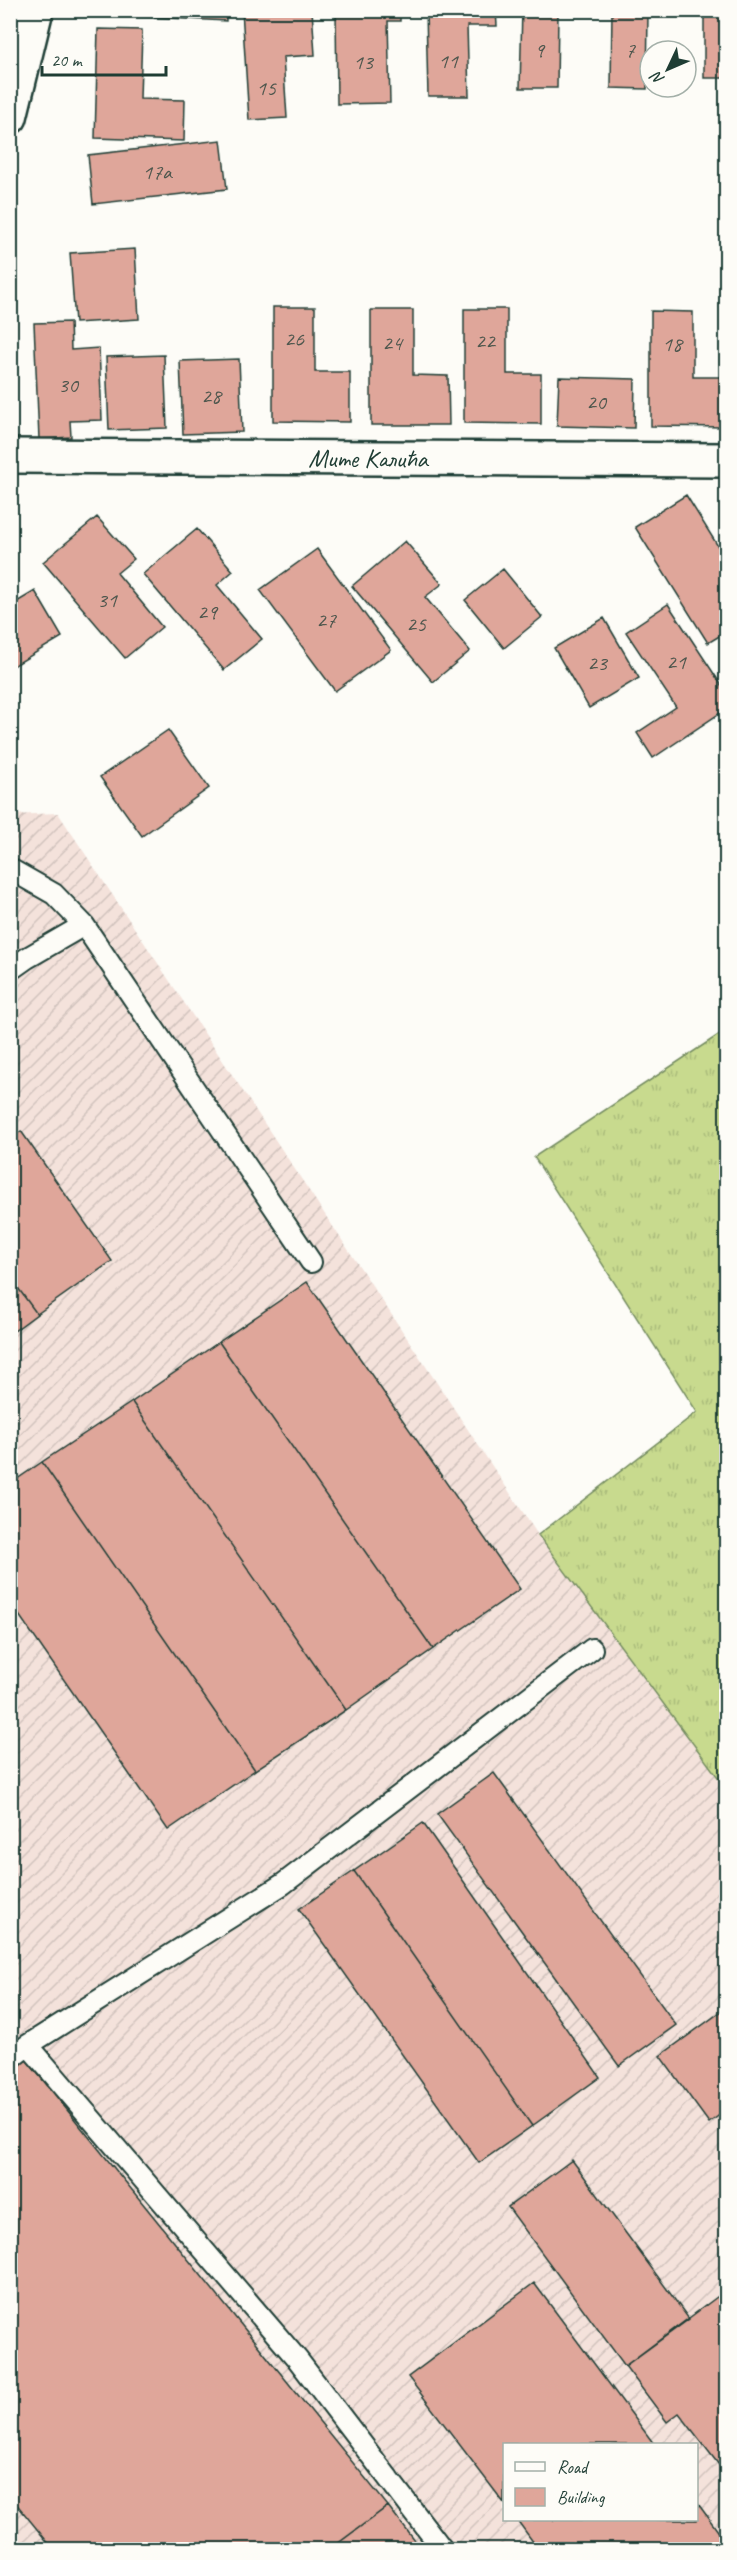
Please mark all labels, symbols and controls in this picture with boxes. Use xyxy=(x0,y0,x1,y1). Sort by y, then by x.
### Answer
house number: 9 xyxy=(534,36,546,64)
house number: 7 xyxy=(625,36,636,64)
scale bar xyxy=(42,39,166,77)
north arrow xyxy=(638,39,698,99)
house number: 11 xyxy=(438,47,459,75)
house number: 13 xyxy=(353,48,375,76)
text: 20 m xyxy=(51,49,84,71)
text: N xyxy=(645,66,669,89)
house number: 15 xyxy=(256,74,277,102)
house number: 17a xyxy=(142,158,173,186)
house number: 26 xyxy=(284,325,305,353)
house number: 22 xyxy=(475,327,497,355)
house number: 24 xyxy=(382,329,404,357)
house number: 18 xyxy=(662,330,684,358)
house number: 30 xyxy=(58,371,80,399)
house number: 28 xyxy=(201,382,223,410)
house number: 20 xyxy=(586,388,608,416)
street label: Мите Калића xyxy=(308,441,429,475)
house number: 31 xyxy=(97,586,118,614)
house number: 29 xyxy=(197,598,219,626)
house number: 27 xyxy=(316,606,337,634)
house number: 25 xyxy=(406,610,427,638)
house number: 21 xyxy=(666,648,687,676)
house number: 23 xyxy=(587,649,609,677)
legend xyxy=(503,2443,698,2521)
text: Road xyxy=(557,2456,590,2478)
text: Building xyxy=(557,2486,606,2508)

